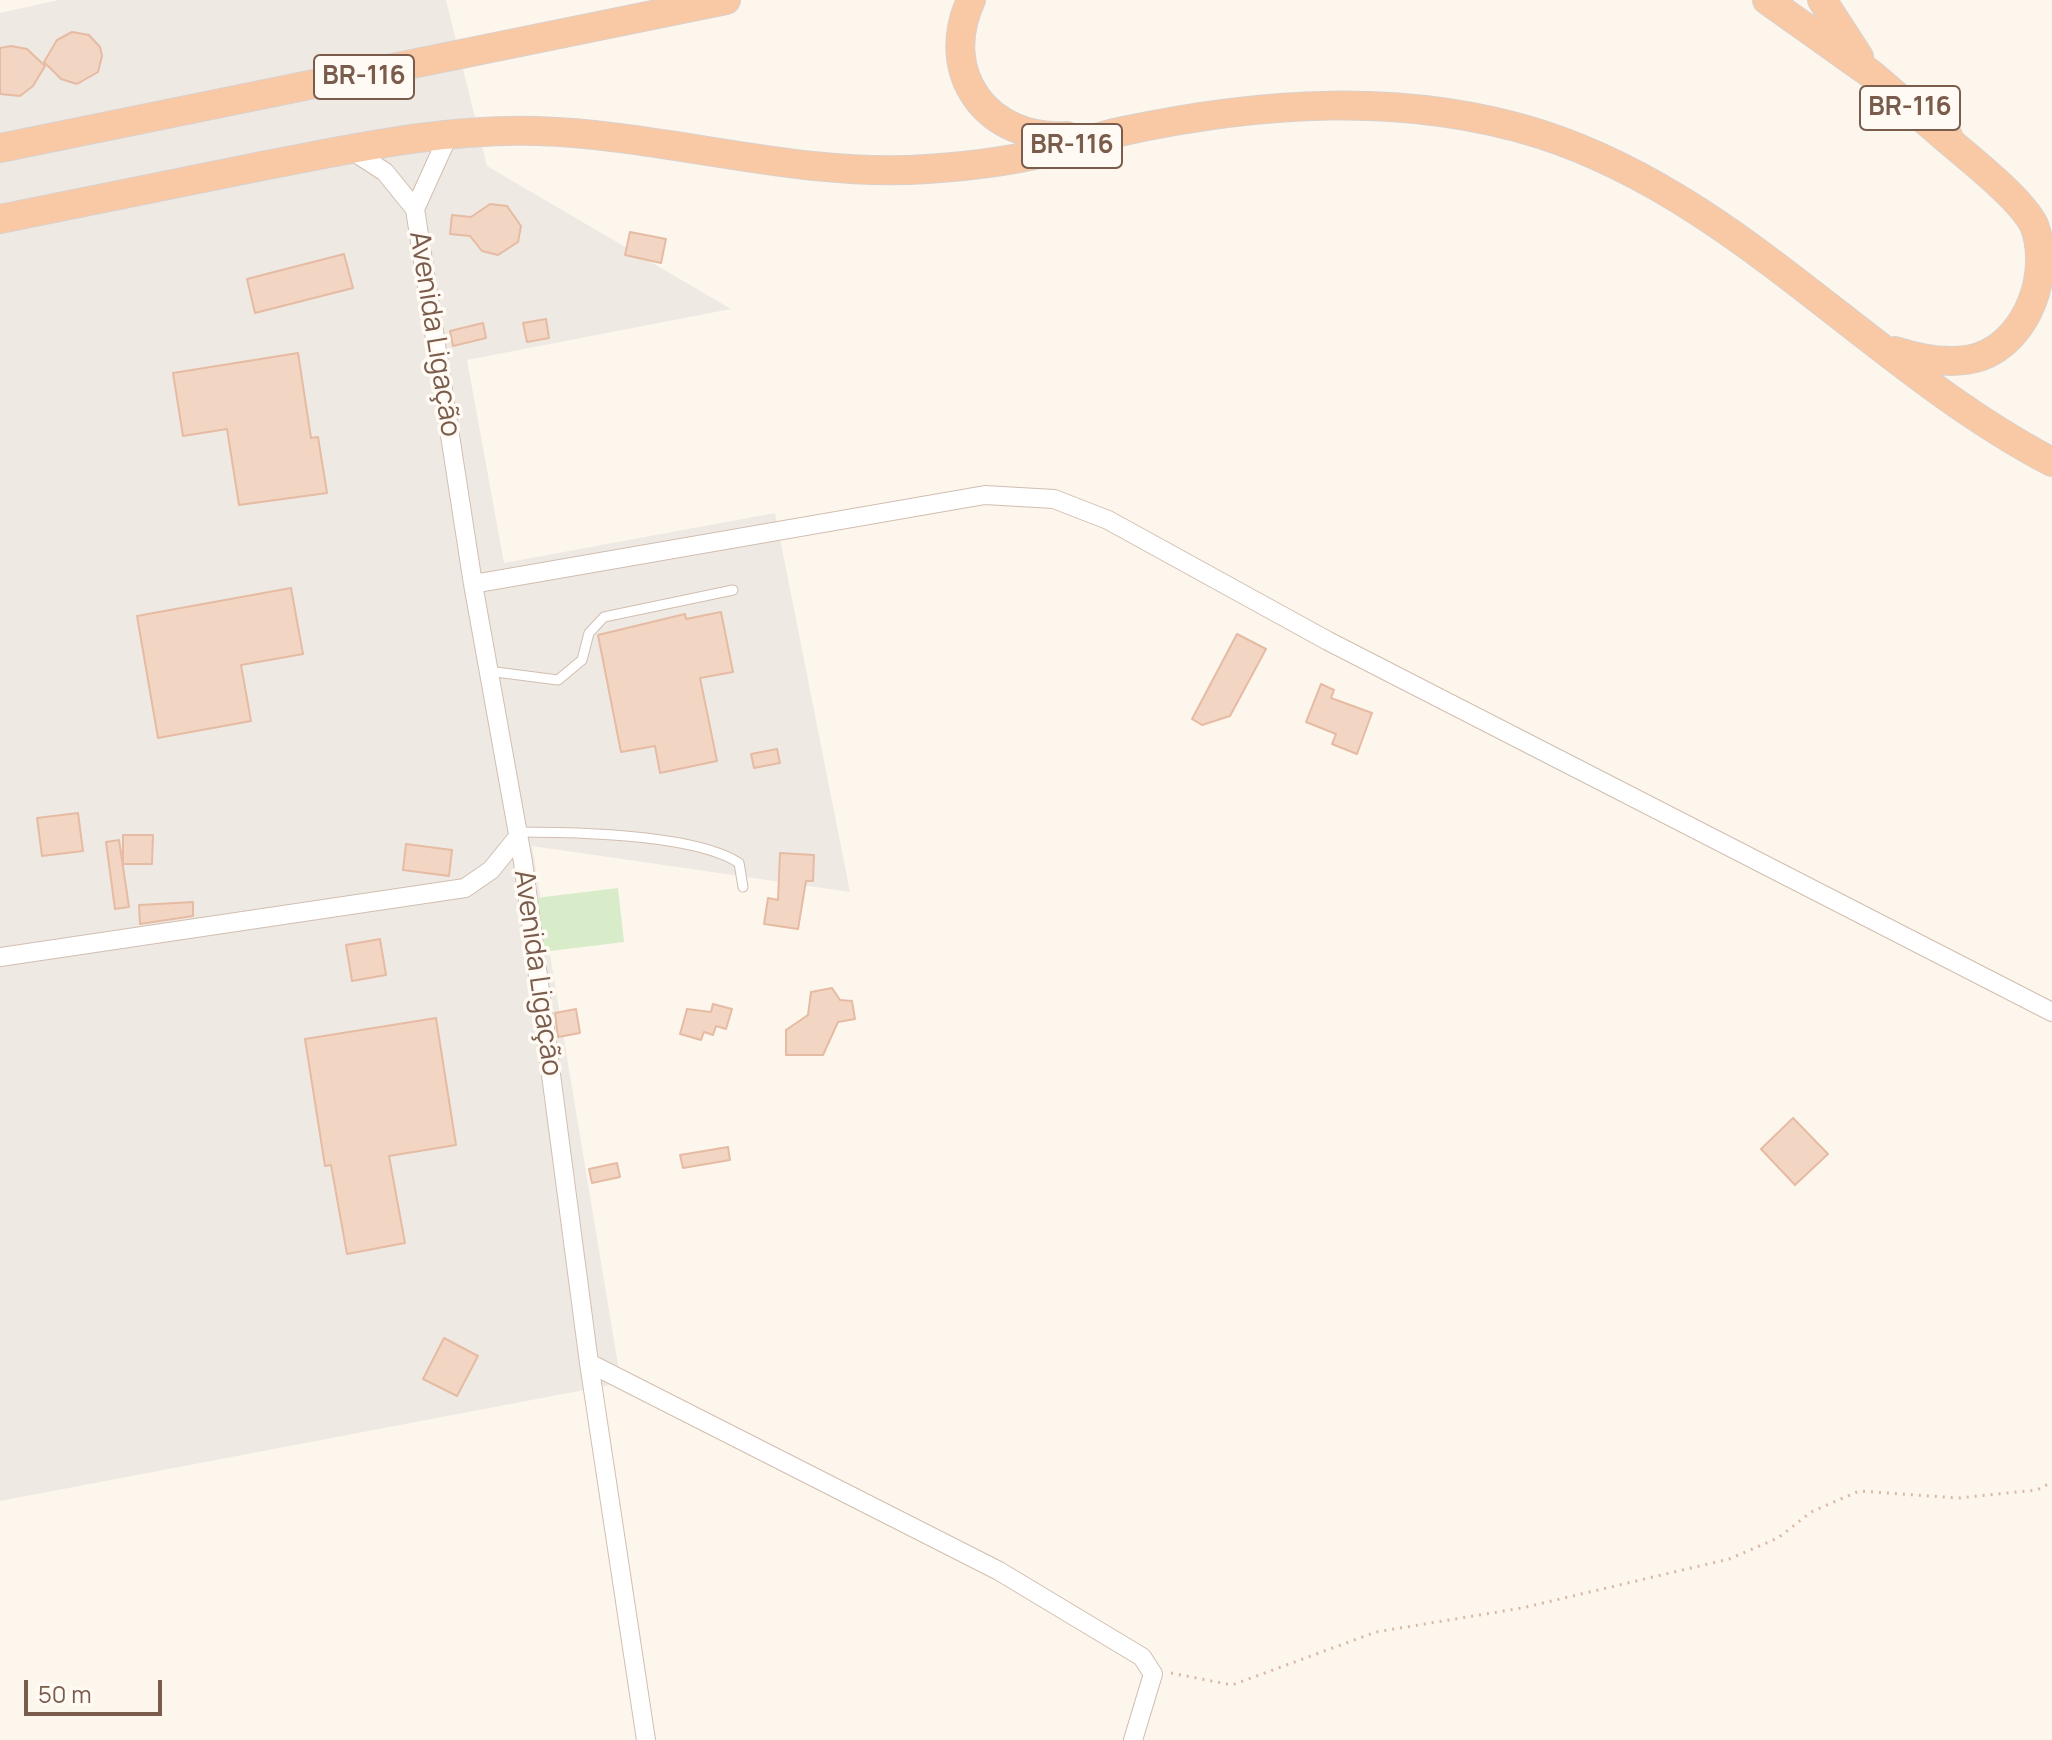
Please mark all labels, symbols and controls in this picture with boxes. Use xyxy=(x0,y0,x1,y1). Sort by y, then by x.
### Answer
road number: BR-116 xyxy=(314,55,414,99)
road number: BR-116 xyxy=(1860,86,1960,130)
road number: BR-116 xyxy=(1022,124,1122,168)
street label: Avenida Ligação xyxy=(401,229,467,439)
street label: Avenida Ligação xyxy=(506,868,568,1078)
scale bar xyxy=(28,1664,166,1714)
text: 50 m xyxy=(38,1677,92,1710)

